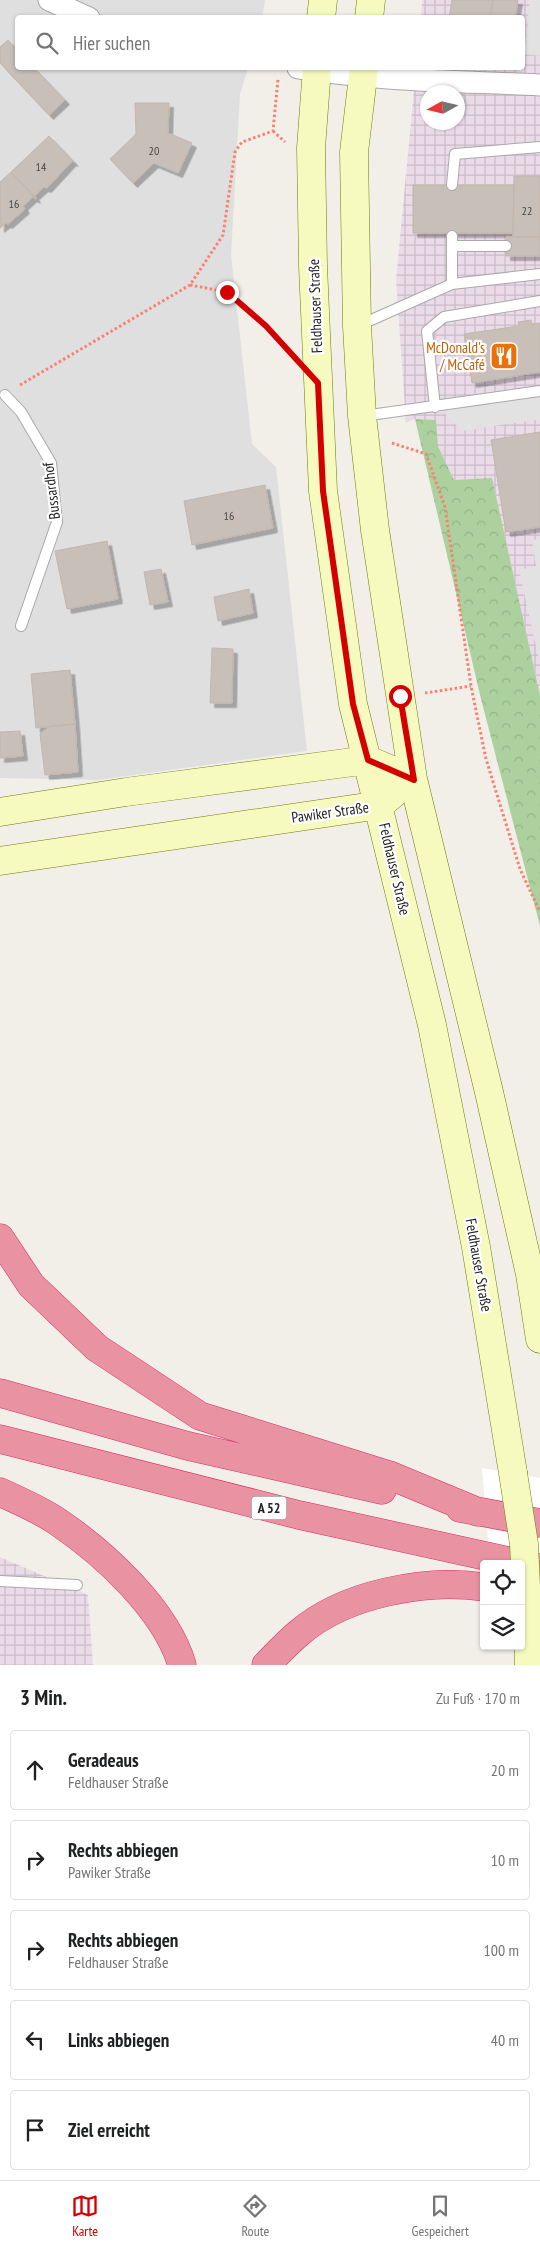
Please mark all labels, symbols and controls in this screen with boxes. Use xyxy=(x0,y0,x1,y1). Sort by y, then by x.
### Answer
search box xyxy=(15,15,525,70)
icon: search xyxy=(33,29,61,57)
text: Hier suchen xyxy=(73,31,150,55)
north arrow xyxy=(420,85,465,130)
house number: 20 xyxy=(149,143,159,158)
house number: 14 xyxy=(36,159,47,174)
house number: 16 xyxy=(9,196,19,211)
house number: 22 xyxy=(522,203,532,218)
street label: Feldhauser Straße xyxy=(304,259,326,353)
route end xyxy=(216,281,239,304)
place label: McDonald's / McCafé xyxy=(426,338,485,374)
restaurant icon: McDonald's / McCafé xyxy=(489,341,519,371)
street label: Bussardhof xyxy=(38,460,64,520)
house number: 16 xyxy=(224,508,234,523)
route start xyxy=(389,685,412,708)
street label: Pawiker Straße xyxy=(290,797,370,827)
street label: Feldhauser Straße xyxy=(375,821,415,917)
street label: Feldhauser Straße xyxy=(461,1217,497,1313)
road number: A 52 xyxy=(252,1496,286,1520)
map controls xyxy=(480,1560,525,1650)
button: locate xyxy=(480,1560,525,1605)
button: layers xyxy=(480,1605,525,1650)
text: 3 Min. xyxy=(20,1684,67,1711)
text: Zu Fuß · 170 m xyxy=(436,1688,520,1708)
text: Geradeaus xyxy=(68,1748,139,1772)
icon: ahead xyxy=(21,1756,49,1784)
text: 20 m xyxy=(491,1760,519,1780)
text: Feldhauser Straße xyxy=(68,1772,169,1792)
text: Rechts abbiegen xyxy=(68,1838,178,1862)
icon: right xyxy=(21,1846,49,1874)
text: 10 m xyxy=(491,1850,519,1870)
text: Pawiker Straße xyxy=(68,1862,151,1882)
text: Rechts abbiegen xyxy=(68,1928,178,1952)
icon: right xyxy=(21,1936,49,1964)
text: 100 m xyxy=(484,1940,519,1960)
text: Feldhauser Straße xyxy=(68,1952,169,1972)
icon: left xyxy=(21,2026,49,2054)
text: Links abbiegen xyxy=(68,2028,169,2052)
text: 40 m xyxy=(491,2030,519,2050)
icon: arrive xyxy=(21,2116,49,2144)
text: Ziel erreicht xyxy=(68,2118,150,2142)
tab: Karte xyxy=(71,2192,99,2240)
tab: Route xyxy=(241,2192,269,2240)
tab: Gespeichert xyxy=(412,2192,469,2240)

